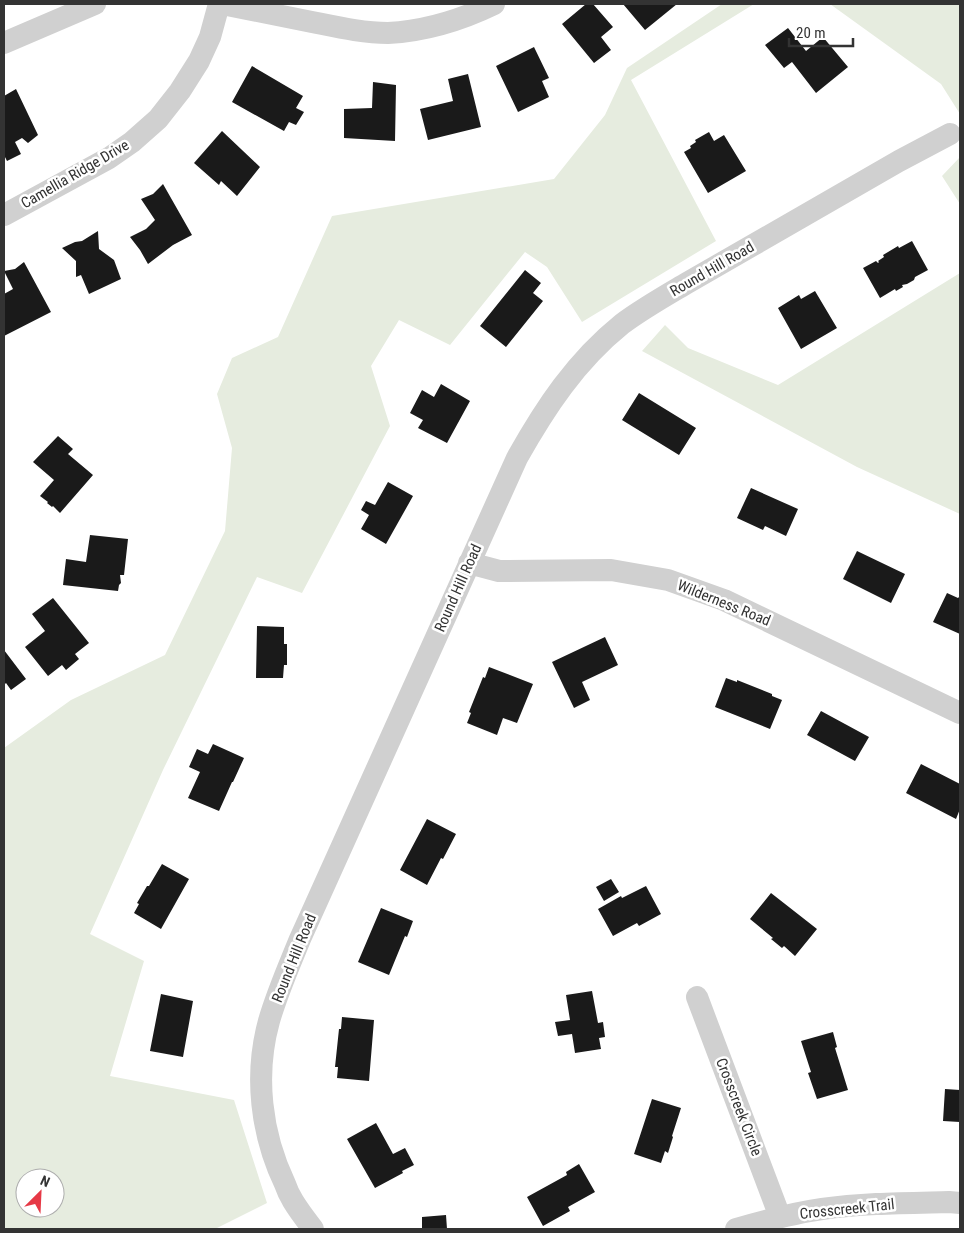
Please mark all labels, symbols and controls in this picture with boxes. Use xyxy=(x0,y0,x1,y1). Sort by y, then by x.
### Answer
scale bar xyxy=(789,15,853,47)
text: 20 m xyxy=(796,24,826,42)
street label: Camellia Ridge Drive xyxy=(18,136,132,212)
street label: Round Hill Road xyxy=(667,238,757,300)
street label: Round Hill Road xyxy=(431,541,485,635)
street label: Wilderness Road xyxy=(675,576,773,630)
street label: Round Hill Road xyxy=(268,911,320,1005)
street label: Crosscreek Circle xyxy=(712,1055,766,1159)
north arrow xyxy=(15,1168,65,1218)
text: N xyxy=(38,1172,52,1190)
street label: Crosscreek Trail xyxy=(799,1195,895,1223)

